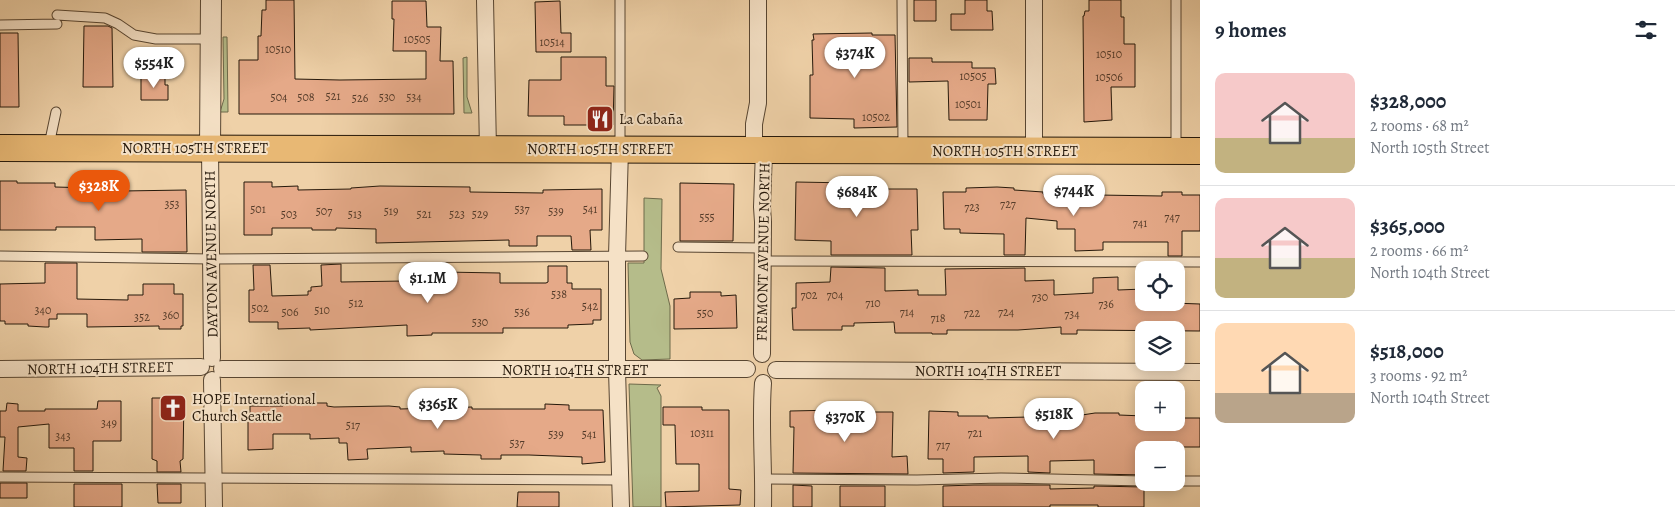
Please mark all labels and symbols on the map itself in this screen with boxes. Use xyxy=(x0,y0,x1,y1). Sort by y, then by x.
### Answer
house number: 10505 xyxy=(403,31,431,47)
house number: 10514 xyxy=(539,34,565,50)
pin: $374K xyxy=(820,36,890,79)
house number: 10510 xyxy=(265,41,291,57)
pin: $554K xyxy=(119,46,189,89)
house number: 10510 xyxy=(1096,46,1122,62)
house number: 10505 xyxy=(959,68,987,84)
house number: 10506 xyxy=(1095,69,1123,85)
house number: 521 xyxy=(326,88,340,104)
house number: 504 xyxy=(271,89,288,105)
house number: 508 xyxy=(297,89,315,105)
house number: 530 xyxy=(379,89,395,105)
house number: 534 xyxy=(406,89,422,105)
house number: 526 xyxy=(352,90,369,106)
house number: 10501 xyxy=(955,96,981,112)
restaurant icon: La Cabaña xyxy=(585,104,615,134)
place label: La Cabaña xyxy=(619,109,683,129)
house number: 10502 xyxy=(862,109,890,125)
street label: NORTH 105TH STREET xyxy=(122,138,269,158)
street label: NORTH 105TH STREET xyxy=(527,139,674,159)
street label: NORTH 105TH STREET xyxy=(932,141,1079,161)
street label: FREMONT AVENUE NORTH xyxy=(751,162,775,342)
pin: $328K xyxy=(64,170,134,212)
street label: DAYTON AVENUE NORTH xyxy=(200,170,222,338)
pin: $744K xyxy=(1039,174,1109,217)
pin: $684K xyxy=(822,176,892,218)
house number: 353 xyxy=(164,196,180,212)
house number: 727 xyxy=(1000,196,1017,212)
house number: 723 xyxy=(964,199,980,215)
house number: 501 xyxy=(250,201,266,217)
house number: 537 xyxy=(514,201,531,217)
house number: 541 xyxy=(583,201,597,217)
house number: 507 xyxy=(316,203,333,219)
house number: 519 xyxy=(384,203,398,219)
house number: 539 xyxy=(548,203,564,219)
house number: 503 xyxy=(281,206,297,222)
house number: 513 xyxy=(348,206,362,222)
house number: 521 xyxy=(417,206,431,222)
house number: 523 xyxy=(449,206,465,222)
house number: 529 xyxy=(472,206,488,222)
house number: 555 xyxy=(699,209,715,225)
house number: 747 xyxy=(1164,209,1181,225)
house number: 741 xyxy=(1133,215,1147,231)
pin: $1.1M xyxy=(393,262,463,304)
house number: 538 xyxy=(551,286,567,302)
house number: 702 xyxy=(800,287,818,303)
house number: 704 xyxy=(827,287,844,303)
house number: 730 xyxy=(1032,289,1048,305)
house number: 512 xyxy=(349,295,364,311)
house number: 710 xyxy=(865,295,881,311)
house number: 736 xyxy=(1098,296,1114,312)
house number: 542 xyxy=(582,298,598,314)
house number: 502 xyxy=(251,300,269,316)
house number: 340 xyxy=(35,302,51,318)
house number: 510 xyxy=(314,302,330,318)
house number: 506 xyxy=(281,304,299,320)
house number: 536 xyxy=(514,304,530,320)
house number: 714 xyxy=(900,304,915,320)
house number: 724 xyxy=(998,304,1015,320)
house number: 550 xyxy=(697,305,713,321)
house number: 722 xyxy=(964,305,981,321)
house number: 734 xyxy=(1064,306,1080,322)
house number: 360 xyxy=(163,307,179,323)
house number: 352 xyxy=(134,309,150,325)
house number: 718 xyxy=(931,310,946,326)
house number: 530 xyxy=(472,314,488,330)
street label: NORTH 104TH STREET xyxy=(27,357,174,379)
street label: NORTH 104TH STREET xyxy=(502,360,649,380)
street label: NORTH 104TH STREET xyxy=(915,361,1062,381)
pin: $365K xyxy=(403,388,473,430)
place label: HOPE International Church Seattle xyxy=(192,389,316,426)
church icon: HOPE International Church Seattle xyxy=(158,393,188,423)
pin: $518K xyxy=(1019,398,1089,440)
pin: $370K xyxy=(810,400,880,443)
house number: 349 xyxy=(101,415,117,431)
house number: 517 xyxy=(346,417,361,433)
house number: 10311 xyxy=(690,425,714,441)
house number: 721 xyxy=(968,425,982,441)
house number: 539 xyxy=(548,426,564,442)
house number: 541 xyxy=(582,426,596,442)
house number: 343 xyxy=(55,428,71,444)
house number: 537 xyxy=(509,435,526,451)
house number: 717 xyxy=(936,437,951,453)

